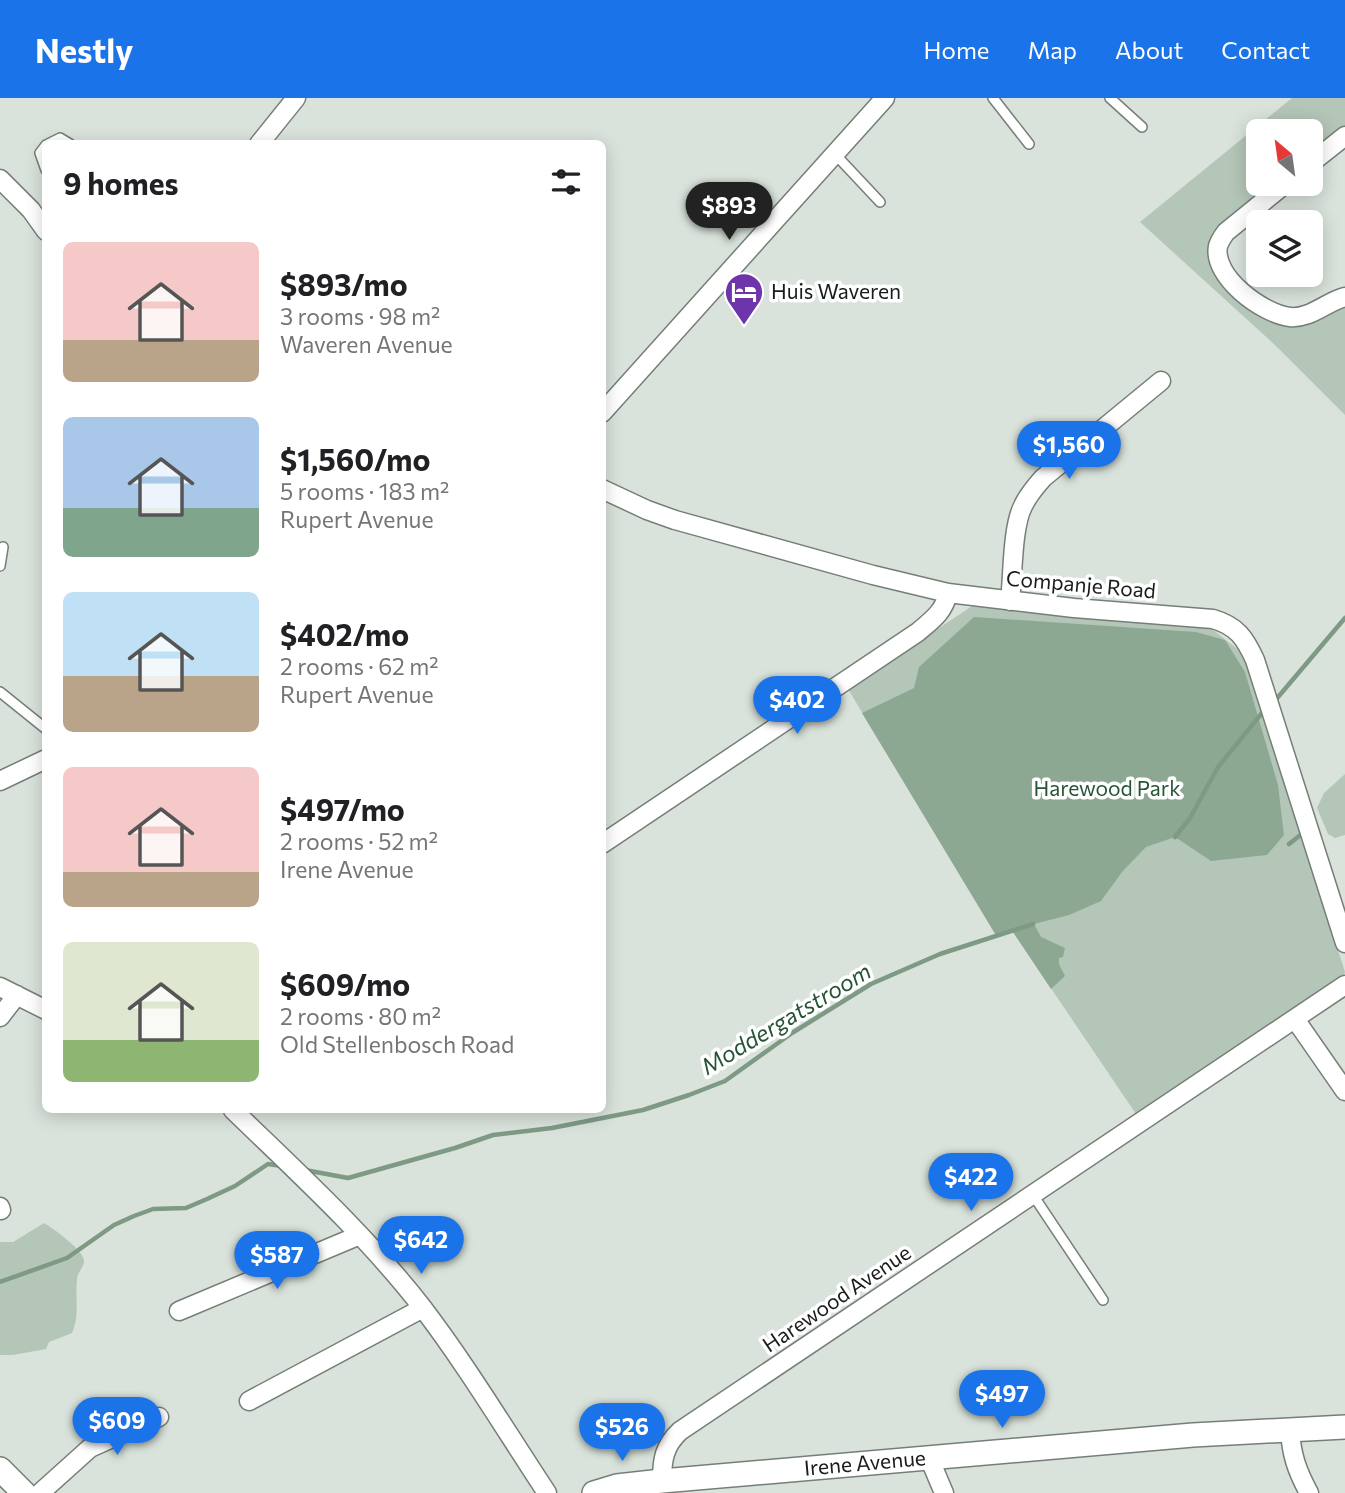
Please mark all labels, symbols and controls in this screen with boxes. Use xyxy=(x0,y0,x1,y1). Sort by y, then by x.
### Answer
text: Nestly xyxy=(35,29,133,70)
text: Home xyxy=(924,35,990,64)
text: Map xyxy=(1028,35,1077,64)
text: About xyxy=(1115,35,1183,64)
text: Contact xyxy=(1221,35,1310,64)
north arrow xyxy=(1246,119,1323,196)
map controls xyxy=(1246,119,1323,287)
icon: filters xyxy=(547,163,585,201)
text: 9 homes xyxy=(63,164,178,201)
pin: $893 xyxy=(688,183,770,242)
text: $893 xyxy=(702,191,756,219)
button: layers xyxy=(1246,210,1323,287)
text: $893/mo xyxy=(280,265,408,302)
icon: home xyxy=(119,270,203,354)
hotel icon: Huis Waveren xyxy=(723,271,765,326)
place label: Huis Waveren xyxy=(771,278,901,303)
text: 3 rooms · 98 m² xyxy=(280,302,440,330)
text: Waveren Avenue xyxy=(280,330,453,358)
pin: $1,560 xyxy=(1012,422,1126,481)
text: $1,560 xyxy=(1033,430,1105,458)
text: $1,560/mo xyxy=(280,440,430,477)
icon: home xyxy=(119,445,203,529)
text: 5 rooms · 183 m² xyxy=(280,477,449,505)
text: Rupert Avenue xyxy=(280,505,434,533)
street label: Companje Road xyxy=(1005,565,1157,603)
text: $402/mo xyxy=(280,615,409,652)
icon: home xyxy=(119,620,203,704)
text: 2 rooms · 62 m² xyxy=(280,652,439,680)
pin: $402 xyxy=(756,676,838,736)
text: Rupert Avenue xyxy=(280,680,434,708)
text: $402 xyxy=(769,685,825,713)
park label: Harewood Park xyxy=(1033,775,1181,800)
text: $497/mo xyxy=(280,790,405,827)
icon: home xyxy=(119,795,203,879)
text: 2 rooms · 52 m² xyxy=(280,827,438,855)
text: Irene Avenue xyxy=(280,855,414,883)
water label: Moddergatstroom xyxy=(695,956,876,1080)
text: $609/mo xyxy=(280,965,410,1002)
icon: home xyxy=(119,970,203,1054)
text: 2 rooms · 80 m² xyxy=(280,1002,441,1030)
text: Old Stellenbosch Road xyxy=(280,1030,514,1058)
pin: $422 xyxy=(930,1154,1012,1213)
text: $422 xyxy=(944,1162,998,1190)
pin: $642 xyxy=(380,1216,462,1276)
text: $642 xyxy=(394,1225,448,1253)
pin: $587 xyxy=(236,1232,318,1291)
street label: Harewood Avenue xyxy=(757,1239,915,1357)
text: $587 xyxy=(250,1240,304,1268)
pin: $497 xyxy=(961,1370,1043,1430)
text: $497 xyxy=(975,1379,1029,1407)
pin: $609 xyxy=(76,1398,158,1457)
pin: $526 xyxy=(581,1404,663,1463)
text: $609 xyxy=(89,1406,145,1434)
text: $526 xyxy=(595,1412,649,1440)
street label: Irene Avenue xyxy=(803,1444,927,1480)

